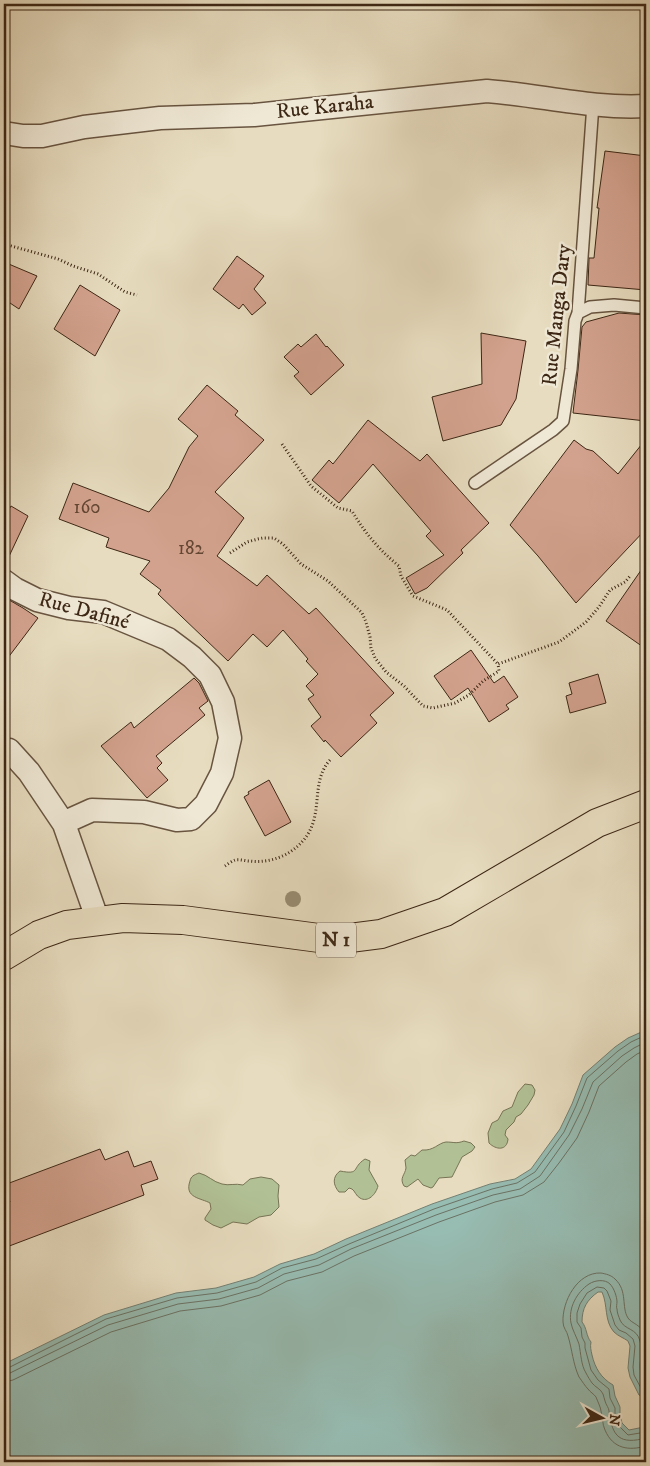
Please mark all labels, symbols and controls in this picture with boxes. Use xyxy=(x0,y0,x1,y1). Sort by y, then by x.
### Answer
street label: Rue Karaha xyxy=(275,89,375,125)
street label: Rue Manga Dary xyxy=(537,242,577,387)
house number: 160 xyxy=(73,496,101,519)
house number: 182 xyxy=(178,537,205,560)
street label: Rue Dafiné xyxy=(36,586,133,636)
road number: N 1 xyxy=(316,922,356,958)
north arrow xyxy=(578,1394,628,1444)
text: N xyxy=(604,1413,624,1427)

